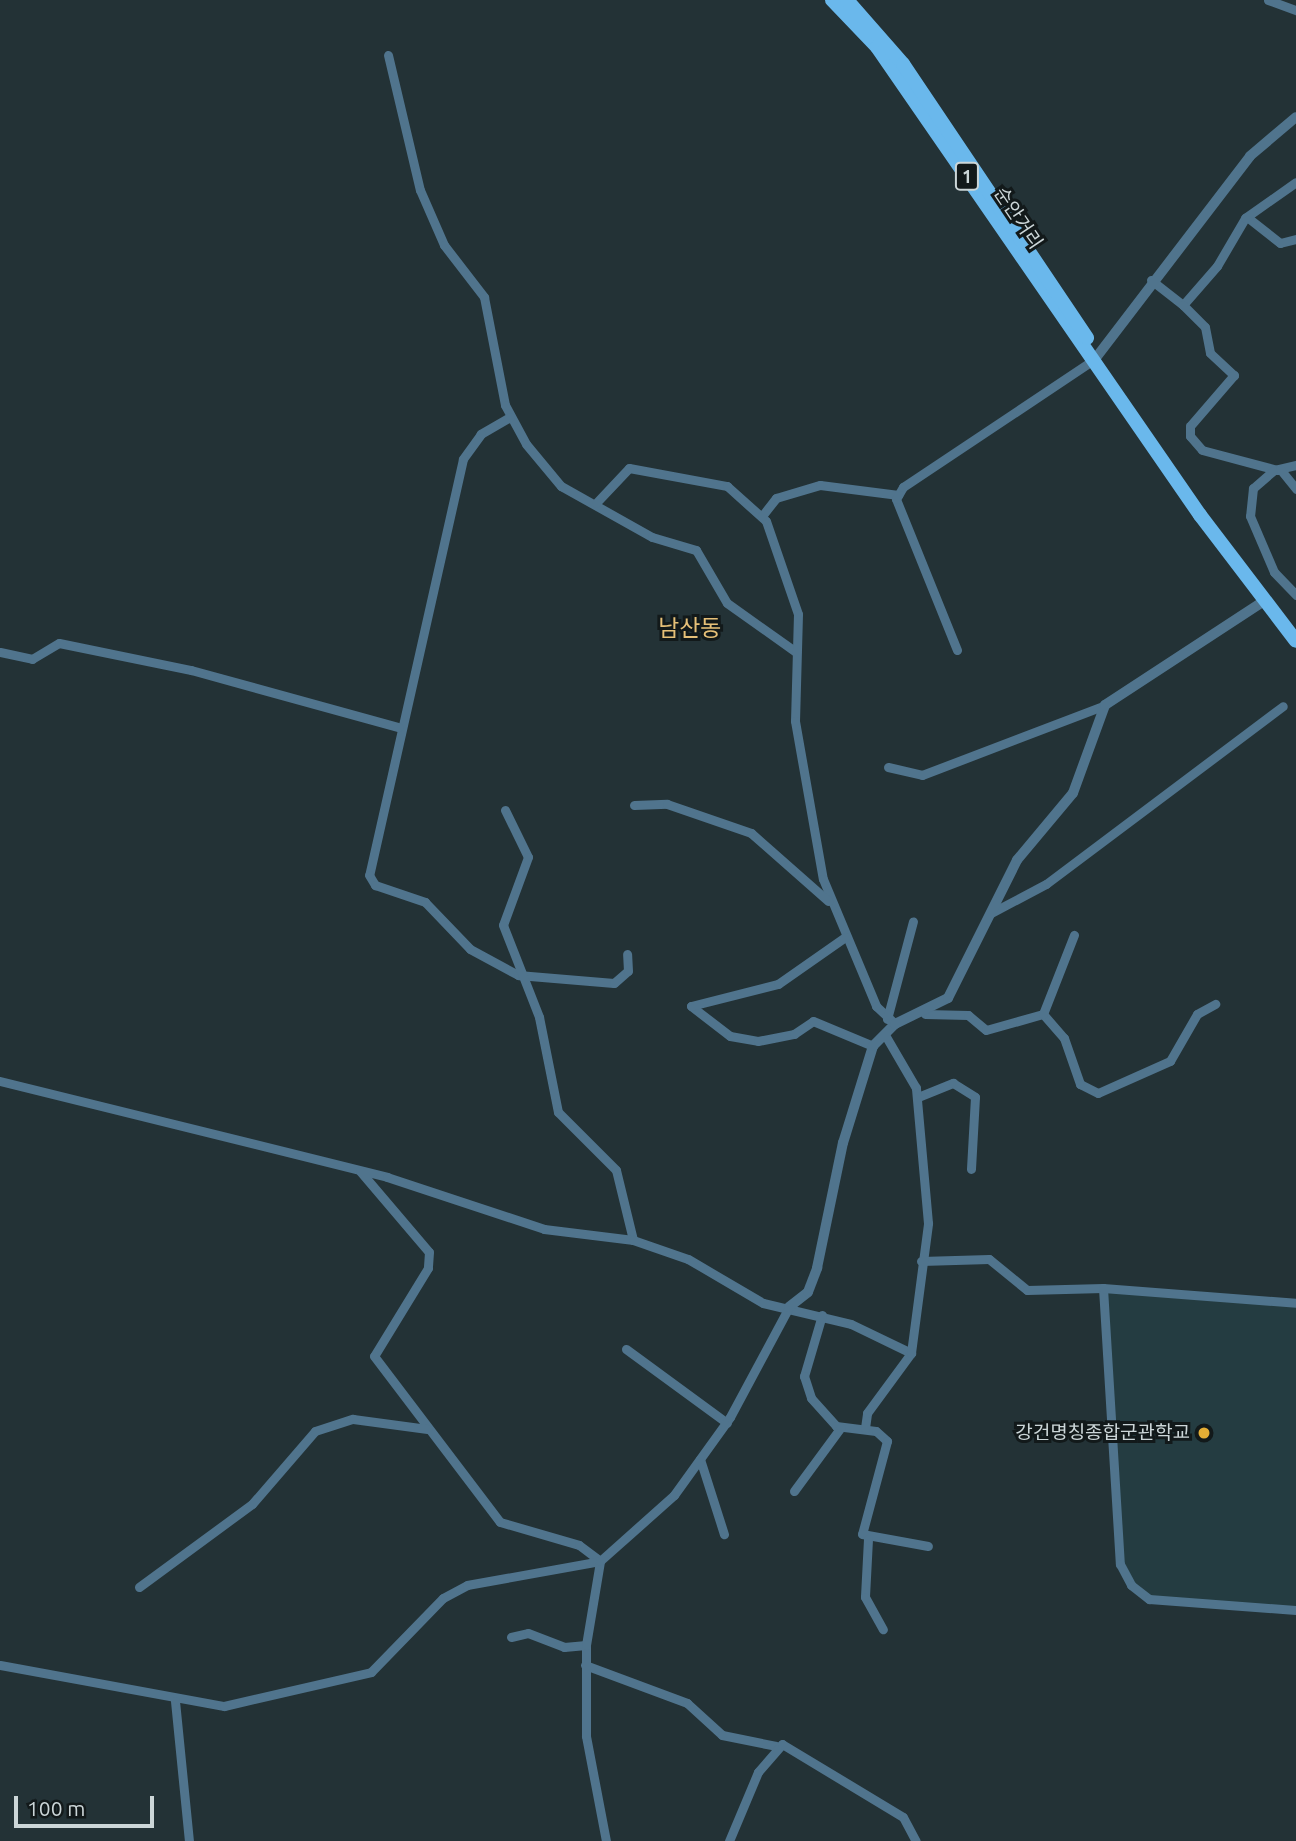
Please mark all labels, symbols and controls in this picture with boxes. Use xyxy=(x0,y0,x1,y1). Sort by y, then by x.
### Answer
road number: 1 xyxy=(955,162,979,190)
street label: 순안거리 xyxy=(989,183,1047,253)
district label: 남산동 xyxy=(658,614,722,642)
place label: 강건명칭종합군관학교 xyxy=(1015,1422,1190,1444)
marker: 강건명칭종합군관학교 xyxy=(1196,1425,1212,1441)
scale bar xyxy=(18,1782,158,1826)
text: 100 m xyxy=(27,1796,85,1820)

